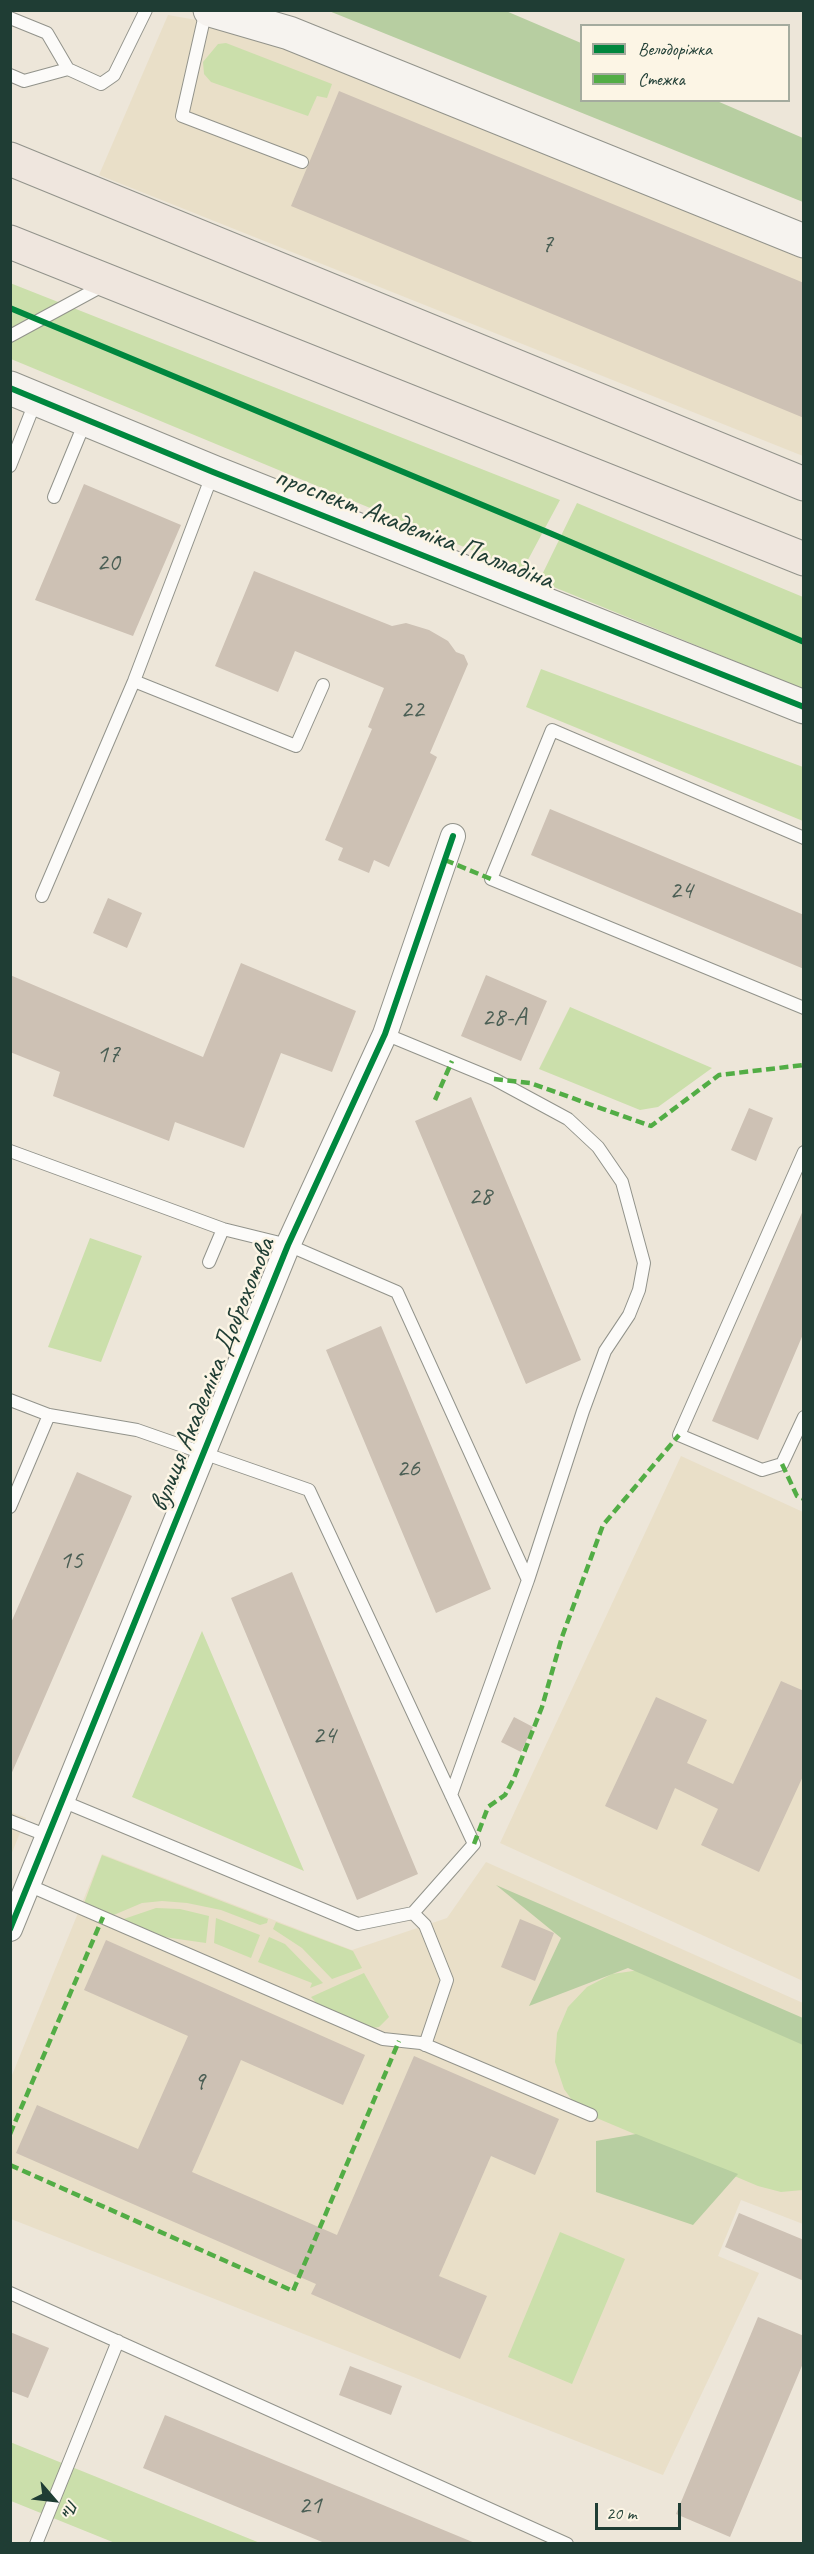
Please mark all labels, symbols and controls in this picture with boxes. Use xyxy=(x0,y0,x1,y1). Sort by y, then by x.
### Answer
legend xyxy=(580,24,790,102)
text: Велодоріжка xyxy=(638,38,712,60)
text: Стежка xyxy=(638,68,685,90)
house number: 7 xyxy=(541,229,553,261)
street label: проспект Академіка Палладіна xyxy=(270,460,558,598)
house number: 20 xyxy=(96,547,120,579)
house number: 22 xyxy=(400,694,424,726)
house number: 24 xyxy=(669,875,693,907)
house number: 28-А xyxy=(482,1002,526,1034)
house number: 17 xyxy=(96,1039,120,1071)
house number: 28 xyxy=(468,1181,492,1213)
street label: вулиця Академіка Доброхотова xyxy=(143,1233,283,1517)
house number: 26 xyxy=(396,1453,420,1485)
house number: 15 xyxy=(59,1545,83,1577)
house number: 24 xyxy=(312,1720,336,1752)
house number: 9 xyxy=(193,2066,205,2098)
north arrow xyxy=(24,2470,84,2530)
house number: 21 xyxy=(298,2490,322,2522)
scale bar xyxy=(598,2491,684,2529)
text: Пн xyxy=(57,2496,83,2521)
text: 20 m xyxy=(606,2502,637,2524)

